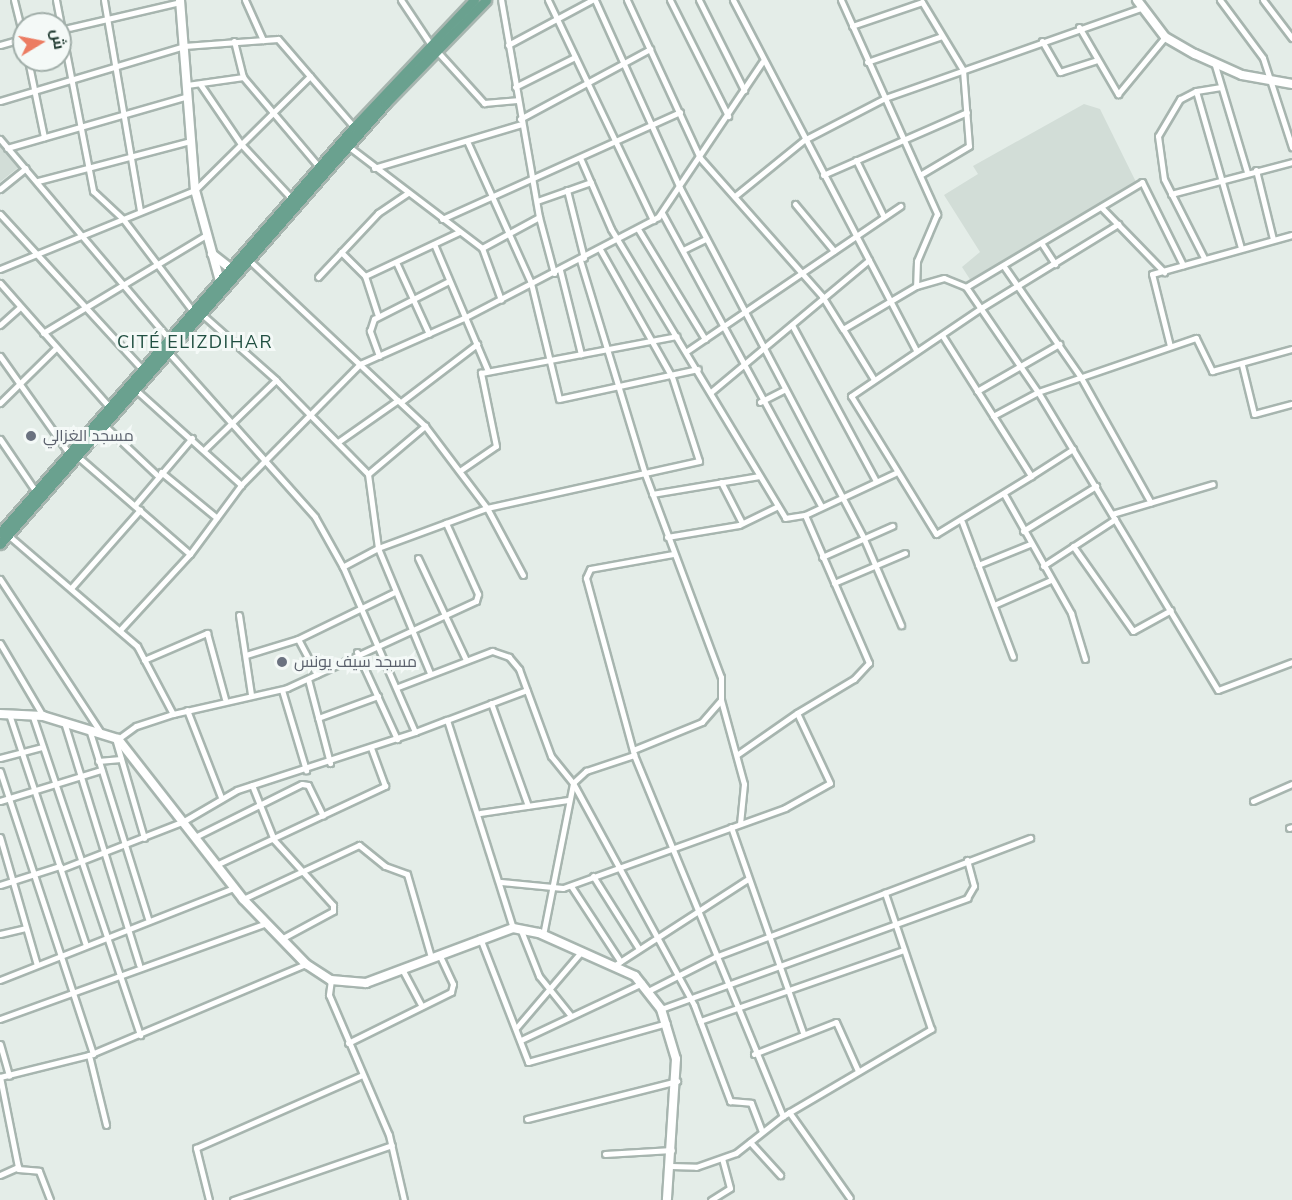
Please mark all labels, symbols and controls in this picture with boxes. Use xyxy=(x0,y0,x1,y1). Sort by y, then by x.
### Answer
north arrow xyxy=(12,12,72,72)
text: ش xyxy=(45,27,70,51)
district label: CITÉ ELIZDIHAR xyxy=(117,331,273,353)
place label: مسجد الغزالي xyxy=(43,426,134,446)
marker: مسجد الغزالي xyxy=(24,429,38,443)
place label: مسجد سيف يونس xyxy=(294,652,417,672)
marker: مسجد سيف يونس xyxy=(275,655,289,669)

